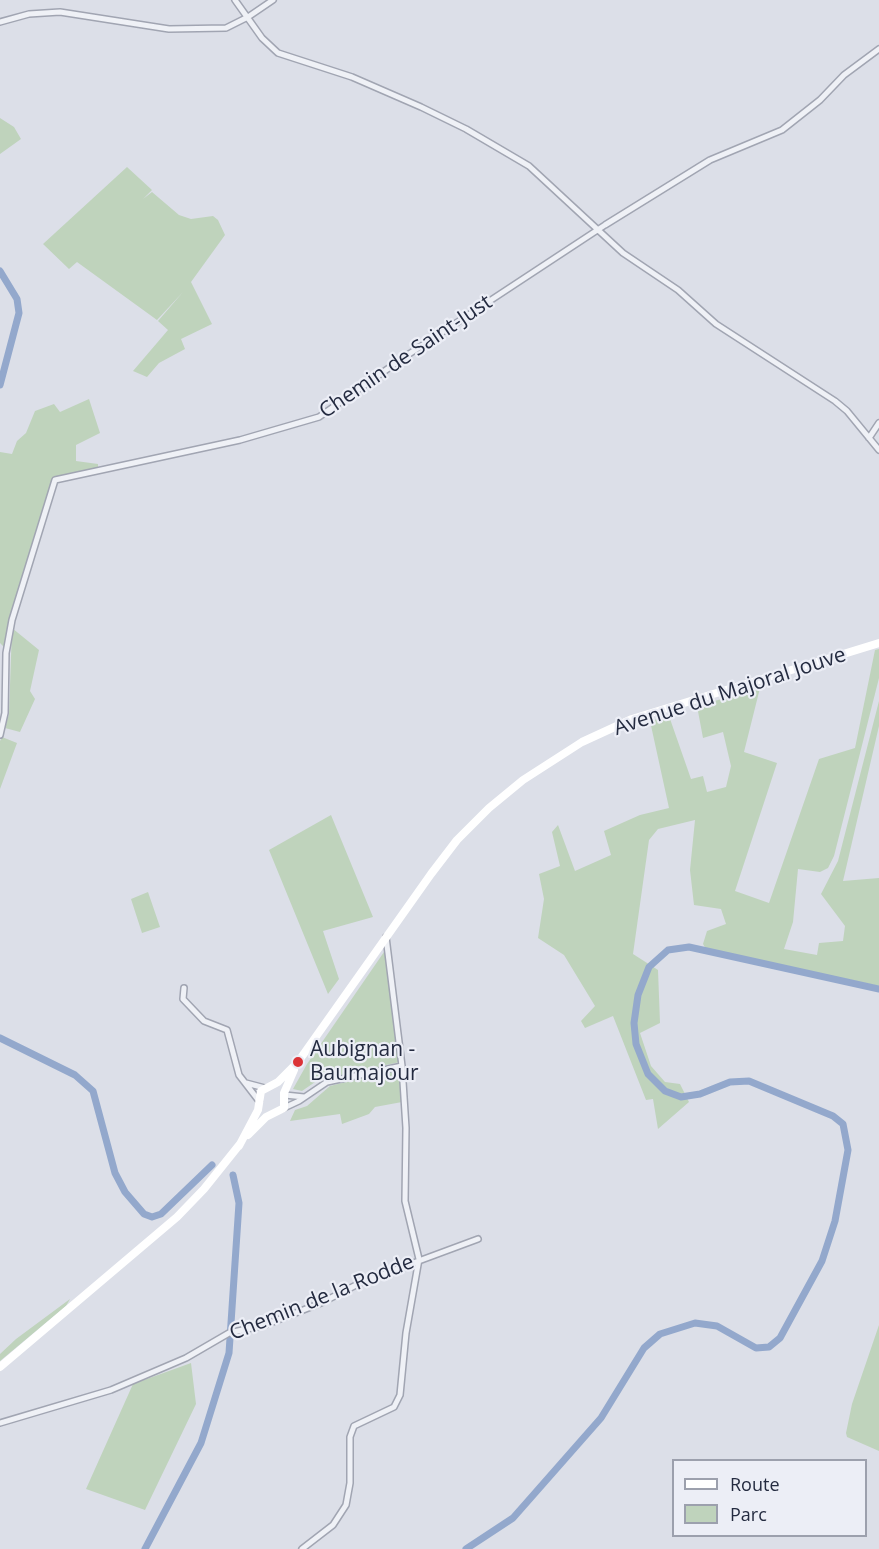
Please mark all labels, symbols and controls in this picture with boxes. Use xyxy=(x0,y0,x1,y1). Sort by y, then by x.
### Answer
street label: Chemin de Saint-Just xyxy=(315,290,497,424)
street label: Avenue du Majoral Jouve xyxy=(611,643,849,741)
place label: Aubignan - Baumajour xyxy=(310,1037,419,1087)
marker: Aubignan - Baumajour xyxy=(291,1055,305,1069)
street label: Chemin de la Rodde xyxy=(226,1249,418,1347)
legend xyxy=(672,1459,867,1537)
text: Route xyxy=(730,1472,780,1496)
text: Parc xyxy=(730,1502,767,1526)

